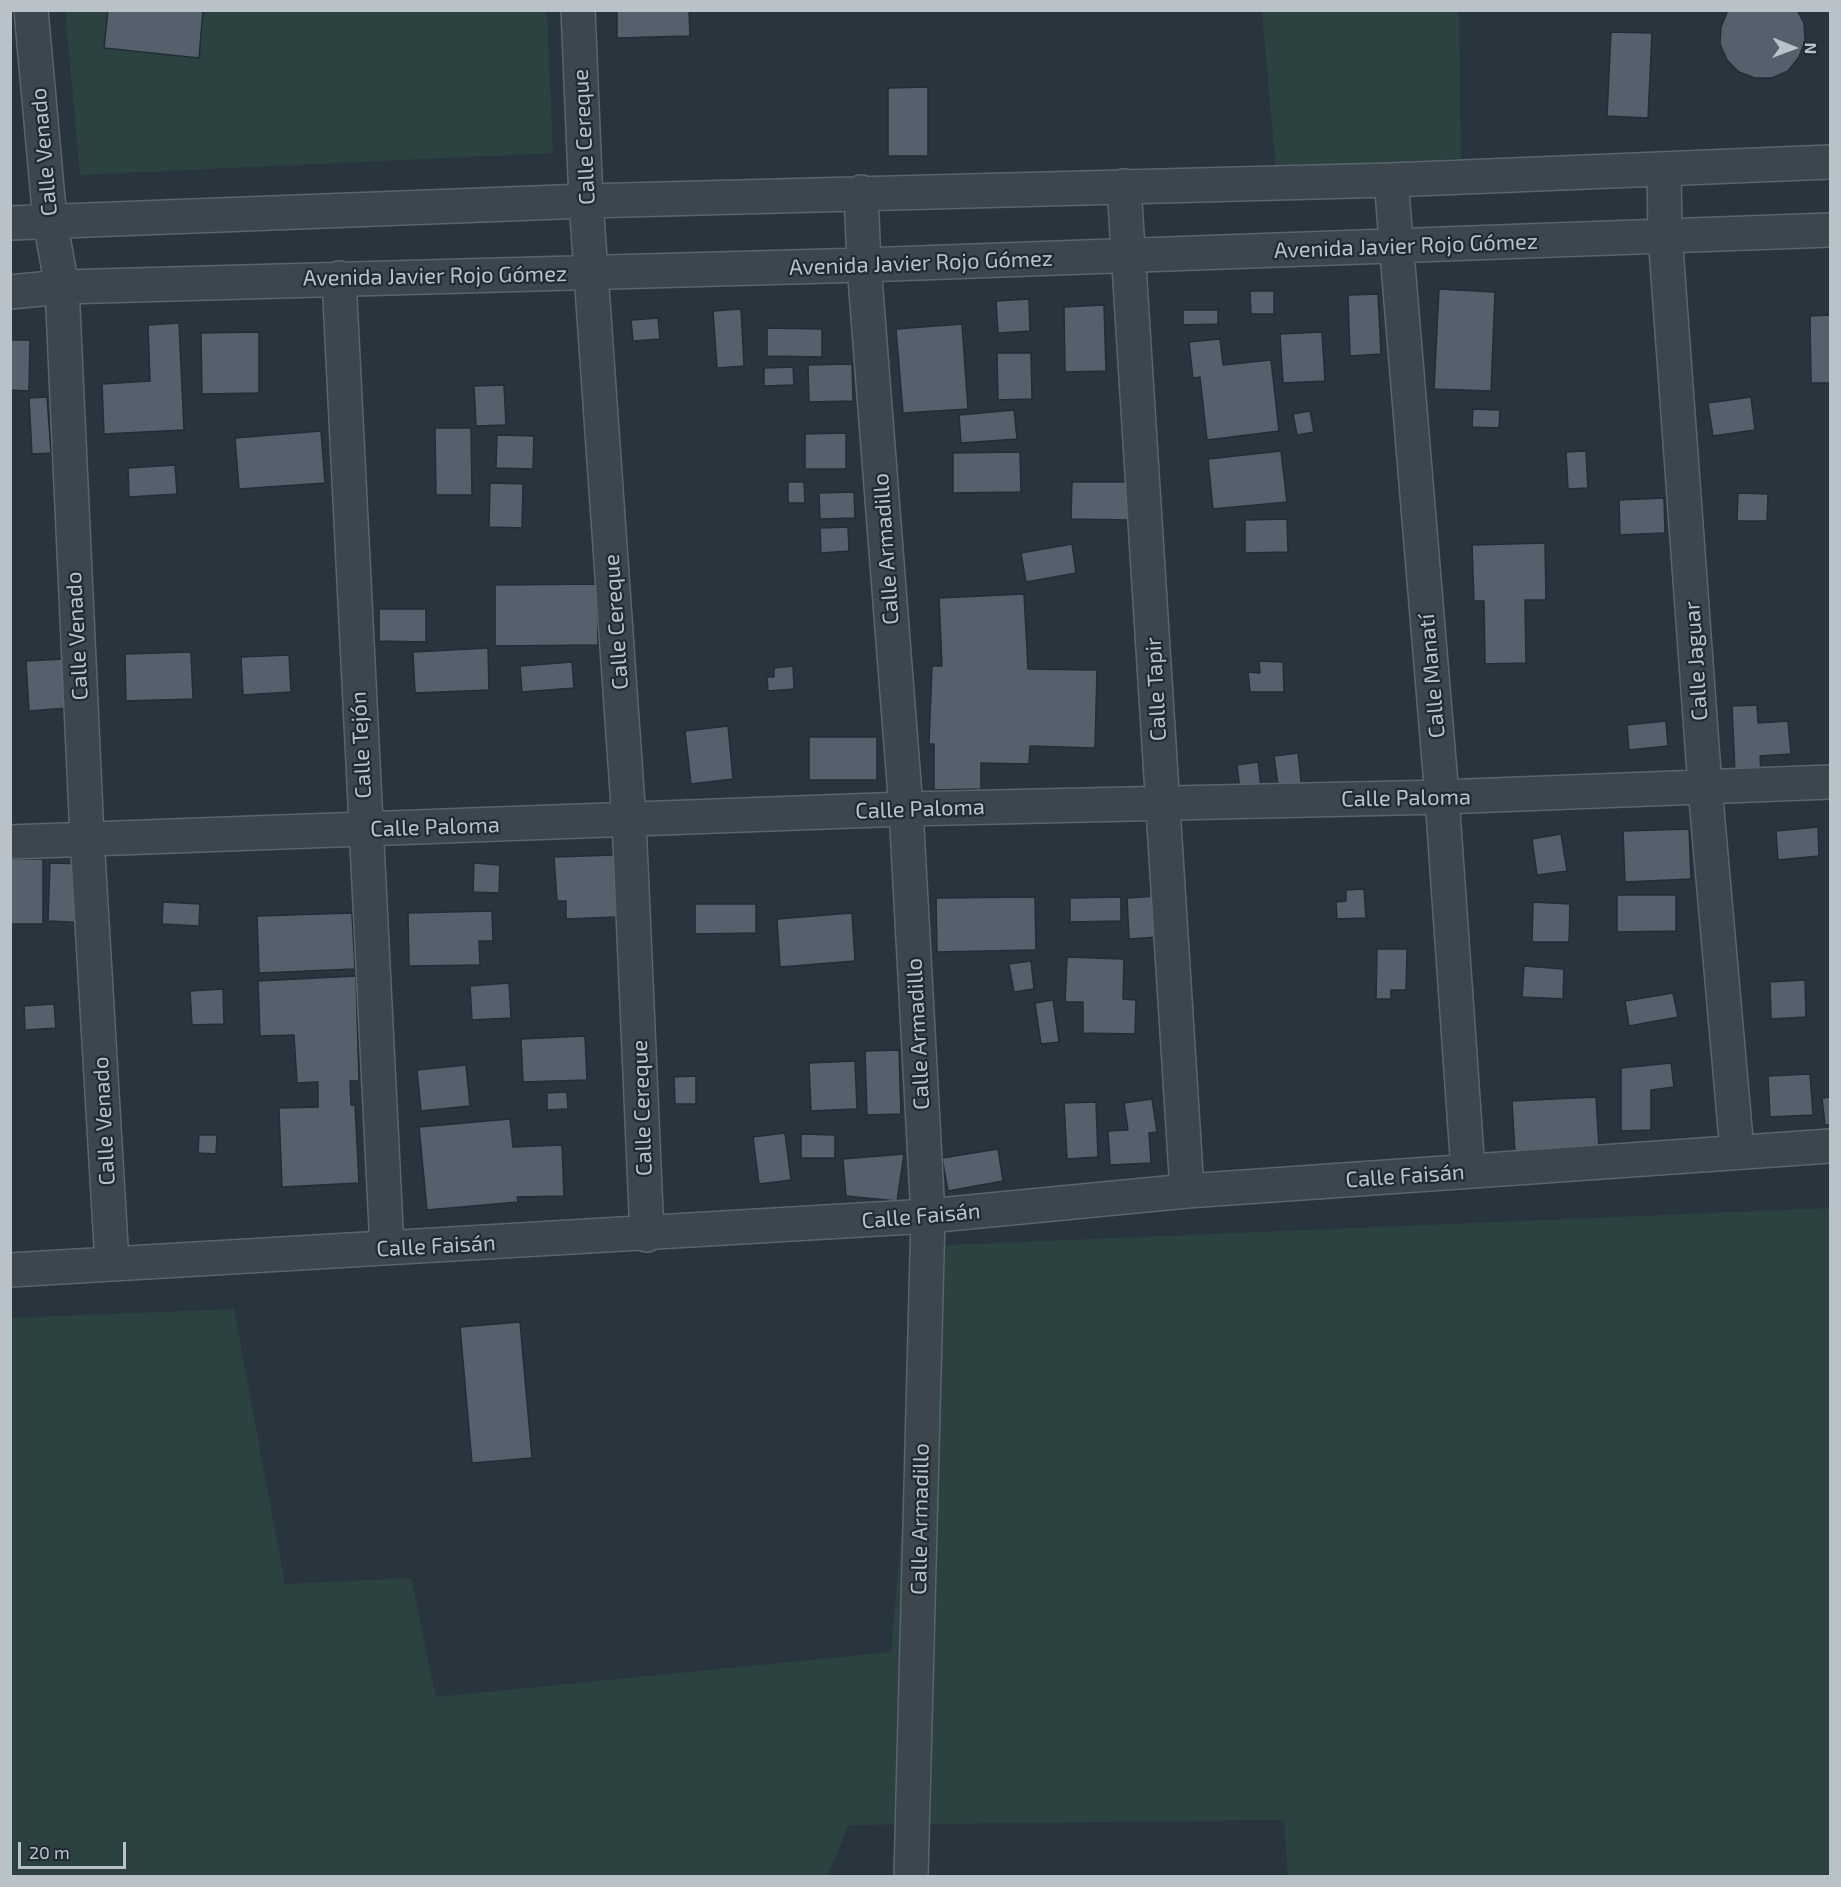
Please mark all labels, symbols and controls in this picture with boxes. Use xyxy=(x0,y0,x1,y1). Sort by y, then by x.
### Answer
north arrow xyxy=(1763,18,1823,78)
text: N xyxy=(1802,42,1821,54)
street label: Calle Cereque xyxy=(567,68,601,206)
street label: Calle Venado xyxy=(25,87,63,217)
street label: Avenida Javier Rojo Gómez xyxy=(1274,228,1538,264)
street label: Avenida Javier Rojo Gómez xyxy=(789,245,1053,281)
street label: Avenida Javier Rojo Gómez xyxy=(303,260,567,292)
street label: Calle Armadillo xyxy=(868,472,904,626)
street label: Calle Cereque xyxy=(598,553,634,691)
street label: Calle Venado xyxy=(60,571,94,701)
street label: Calle Jaguar xyxy=(1679,600,1713,722)
street label: Calle Manatí xyxy=(1413,613,1451,739)
street label: Calle Tapir xyxy=(1140,636,1172,742)
street label: Calle Tejón xyxy=(345,691,377,799)
street label: Calle Paloma xyxy=(1341,784,1471,812)
street label: Calle Paloma xyxy=(855,794,985,824)
street label: Calle Paloma xyxy=(370,812,500,842)
street label: Calle Armadillo xyxy=(901,957,935,1111)
street label: Calle Cereque xyxy=(626,1040,658,1176)
street label: Calle Venado xyxy=(87,1056,121,1186)
street label: Calle Faisán xyxy=(1345,1159,1465,1193)
street label: Calle Faisán xyxy=(860,1198,982,1234)
street label: Calle Faisán xyxy=(376,1230,496,1262)
street label: Calle Armadillo xyxy=(905,1443,935,1595)
scale bar xyxy=(21,1830,129,1868)
text: 20 m xyxy=(29,1841,70,1863)

